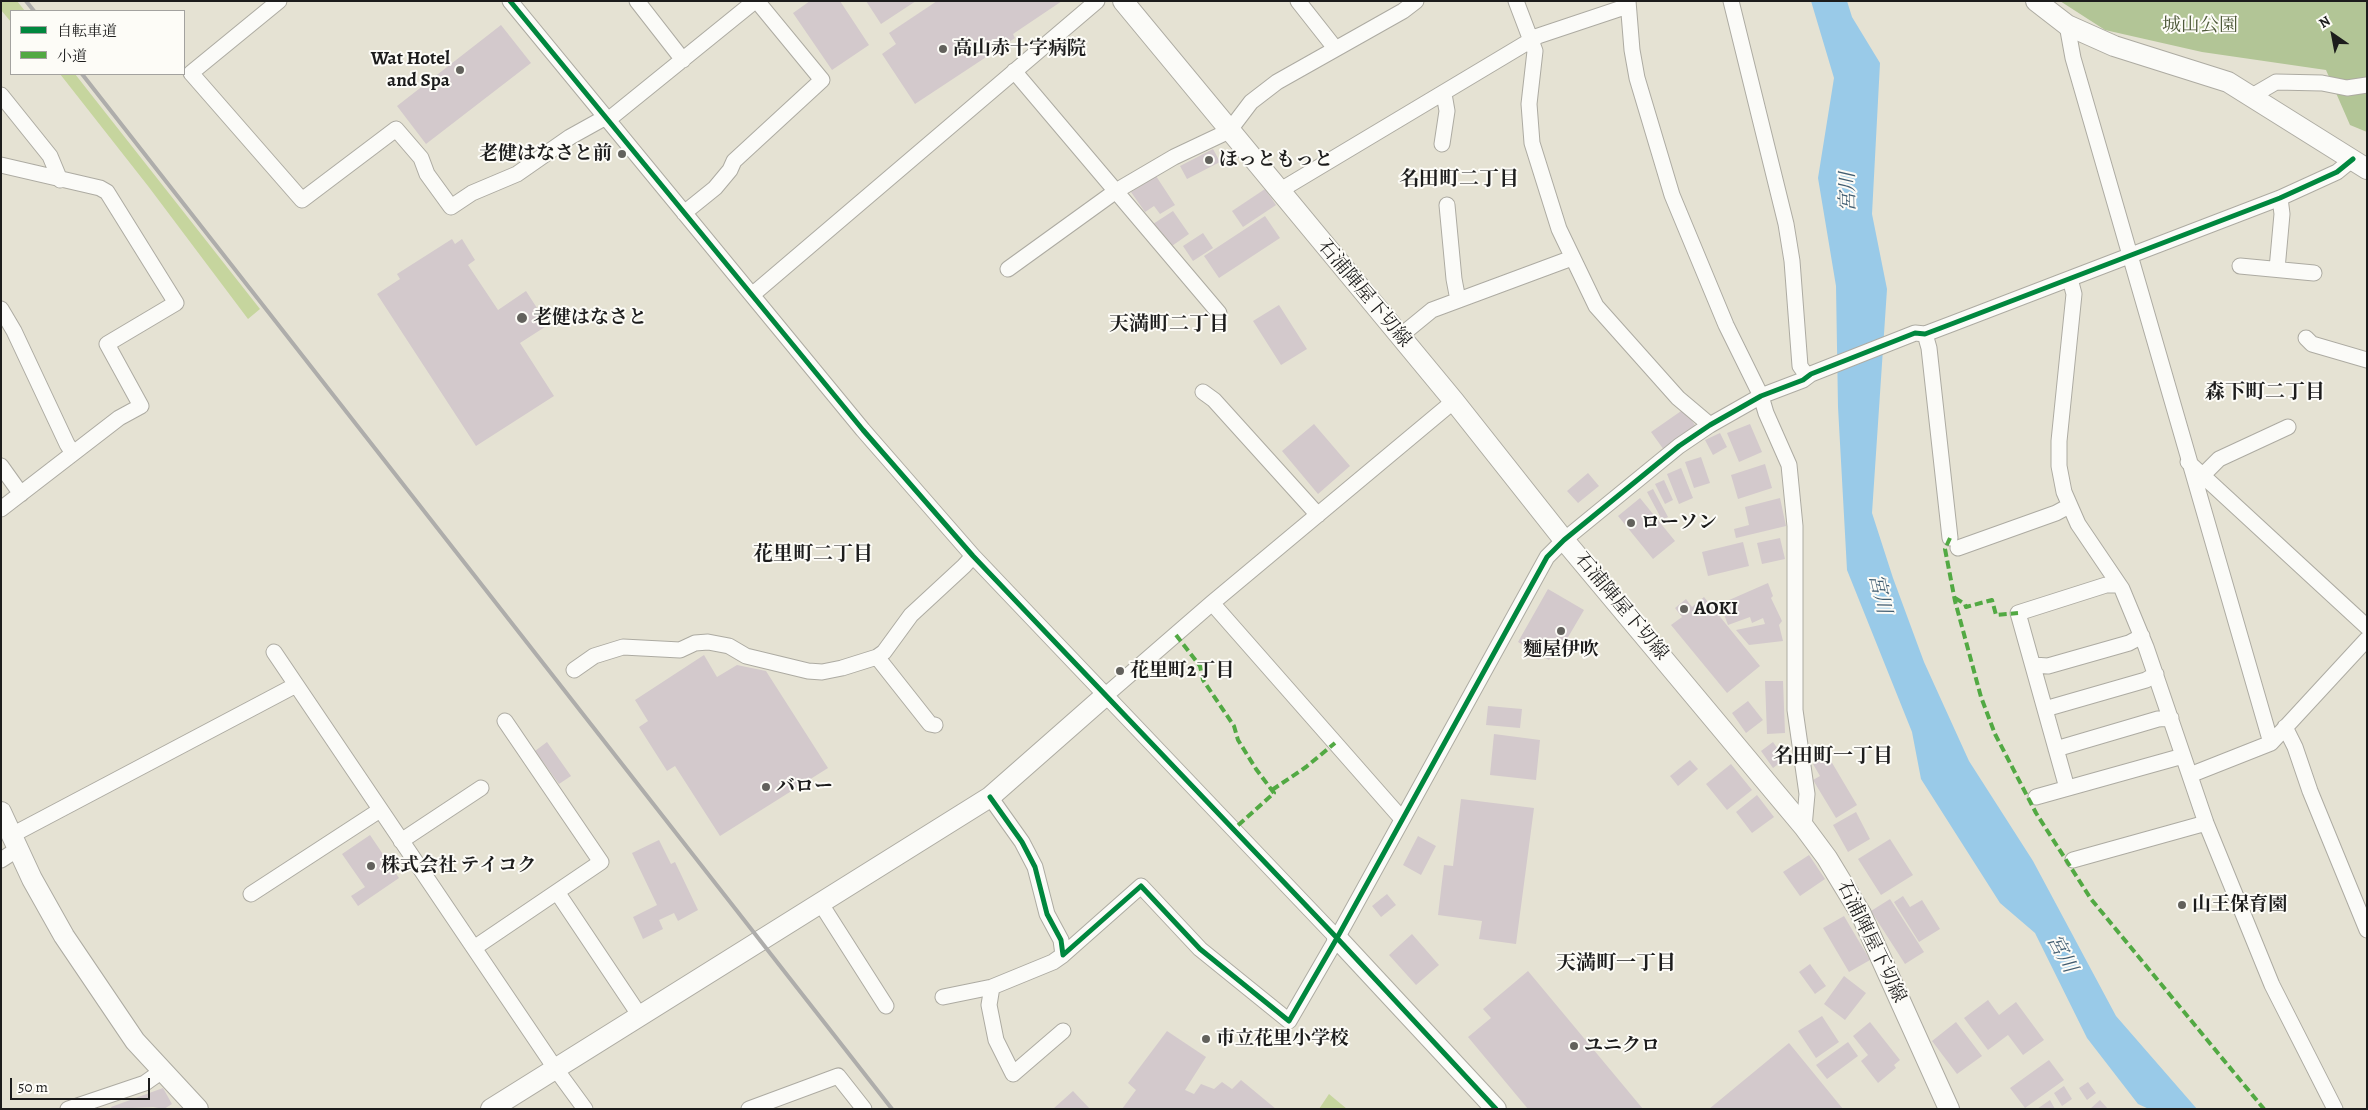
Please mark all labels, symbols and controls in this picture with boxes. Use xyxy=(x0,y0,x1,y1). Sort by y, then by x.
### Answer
legend xyxy=(10,10,185,75)
north arrow xyxy=(2308,10,2358,60)
text: N xyxy=(2315,11,2334,33)
park label: 城山公園 xyxy=(2162,15,2238,37)
text: 自転車道 xyxy=(57,21,117,41)
place label: 高山赤十字病院 xyxy=(953,38,1086,60)
marker: 高山赤十字病院 xyxy=(937,43,949,55)
text: 小道 xyxy=(57,46,87,66)
place label: Wat Hotel and Spa xyxy=(371,48,450,92)
marker: Wat Hotel and Spa xyxy=(454,64,466,76)
place label: 老健はなさと前 xyxy=(479,143,612,165)
marker: 老健はなさと前 xyxy=(616,148,628,160)
place label: ほっともっと xyxy=(1219,149,1333,171)
marker: ほっともっと xyxy=(1203,154,1215,166)
district label: 名田町二丁目 xyxy=(1399,168,1519,192)
water label: 宮川 xyxy=(1837,172,1861,212)
street label: 石浦陣屋下切線 xyxy=(1313,236,1415,352)
place label: 老健はなさと xyxy=(533,307,647,329)
marker: 老健はなさと xyxy=(515,311,529,325)
district label: 天満町二丁目 xyxy=(1109,313,1229,337)
district label: 森下町二丁目 xyxy=(2205,381,2325,405)
place label: ローソン xyxy=(1641,512,1717,534)
marker: ローソン xyxy=(1625,517,1637,529)
district label: 花里町二丁目 xyxy=(753,543,873,567)
street label: 石浦陣屋下切線 xyxy=(1570,549,1672,665)
water label: 宮川 xyxy=(1863,572,1895,616)
place label: AOKI xyxy=(1694,598,1738,620)
marker: AOKI xyxy=(1678,603,1690,615)
marker: 麵屋伊吹 xyxy=(1555,625,1567,637)
place label: 麵屋伊吹 xyxy=(1523,639,1599,661)
place label: 花里町2丁目 xyxy=(1130,660,1234,682)
marker: 花里町2丁目 xyxy=(1114,665,1126,677)
district label: 名田町一丁目 xyxy=(1773,745,1893,769)
place label: バロー xyxy=(776,776,833,798)
marker: バロー xyxy=(760,781,772,793)
place label: 株式会社 テイコク xyxy=(381,855,536,877)
marker: 株式会社 テイコク xyxy=(365,860,377,872)
street label: 石浦陣屋下切線 xyxy=(1832,877,1910,1007)
place label: 山王保育園 xyxy=(2192,894,2287,916)
marker: 山王保育園 xyxy=(2176,899,2188,911)
water label: 宮川 xyxy=(2041,931,2081,977)
district label: 天満町一丁目 xyxy=(1556,952,1676,976)
place label: 市立花里小学校 xyxy=(1216,1028,1349,1050)
marker: 市立花里小学校 xyxy=(1200,1033,1212,1045)
place label: ユニクロ xyxy=(1584,1035,1660,1057)
marker: ユニクロ xyxy=(1568,1040,1580,1052)
scale bar xyxy=(12,1068,152,1100)
text: 50 m xyxy=(18,1077,48,1097)

